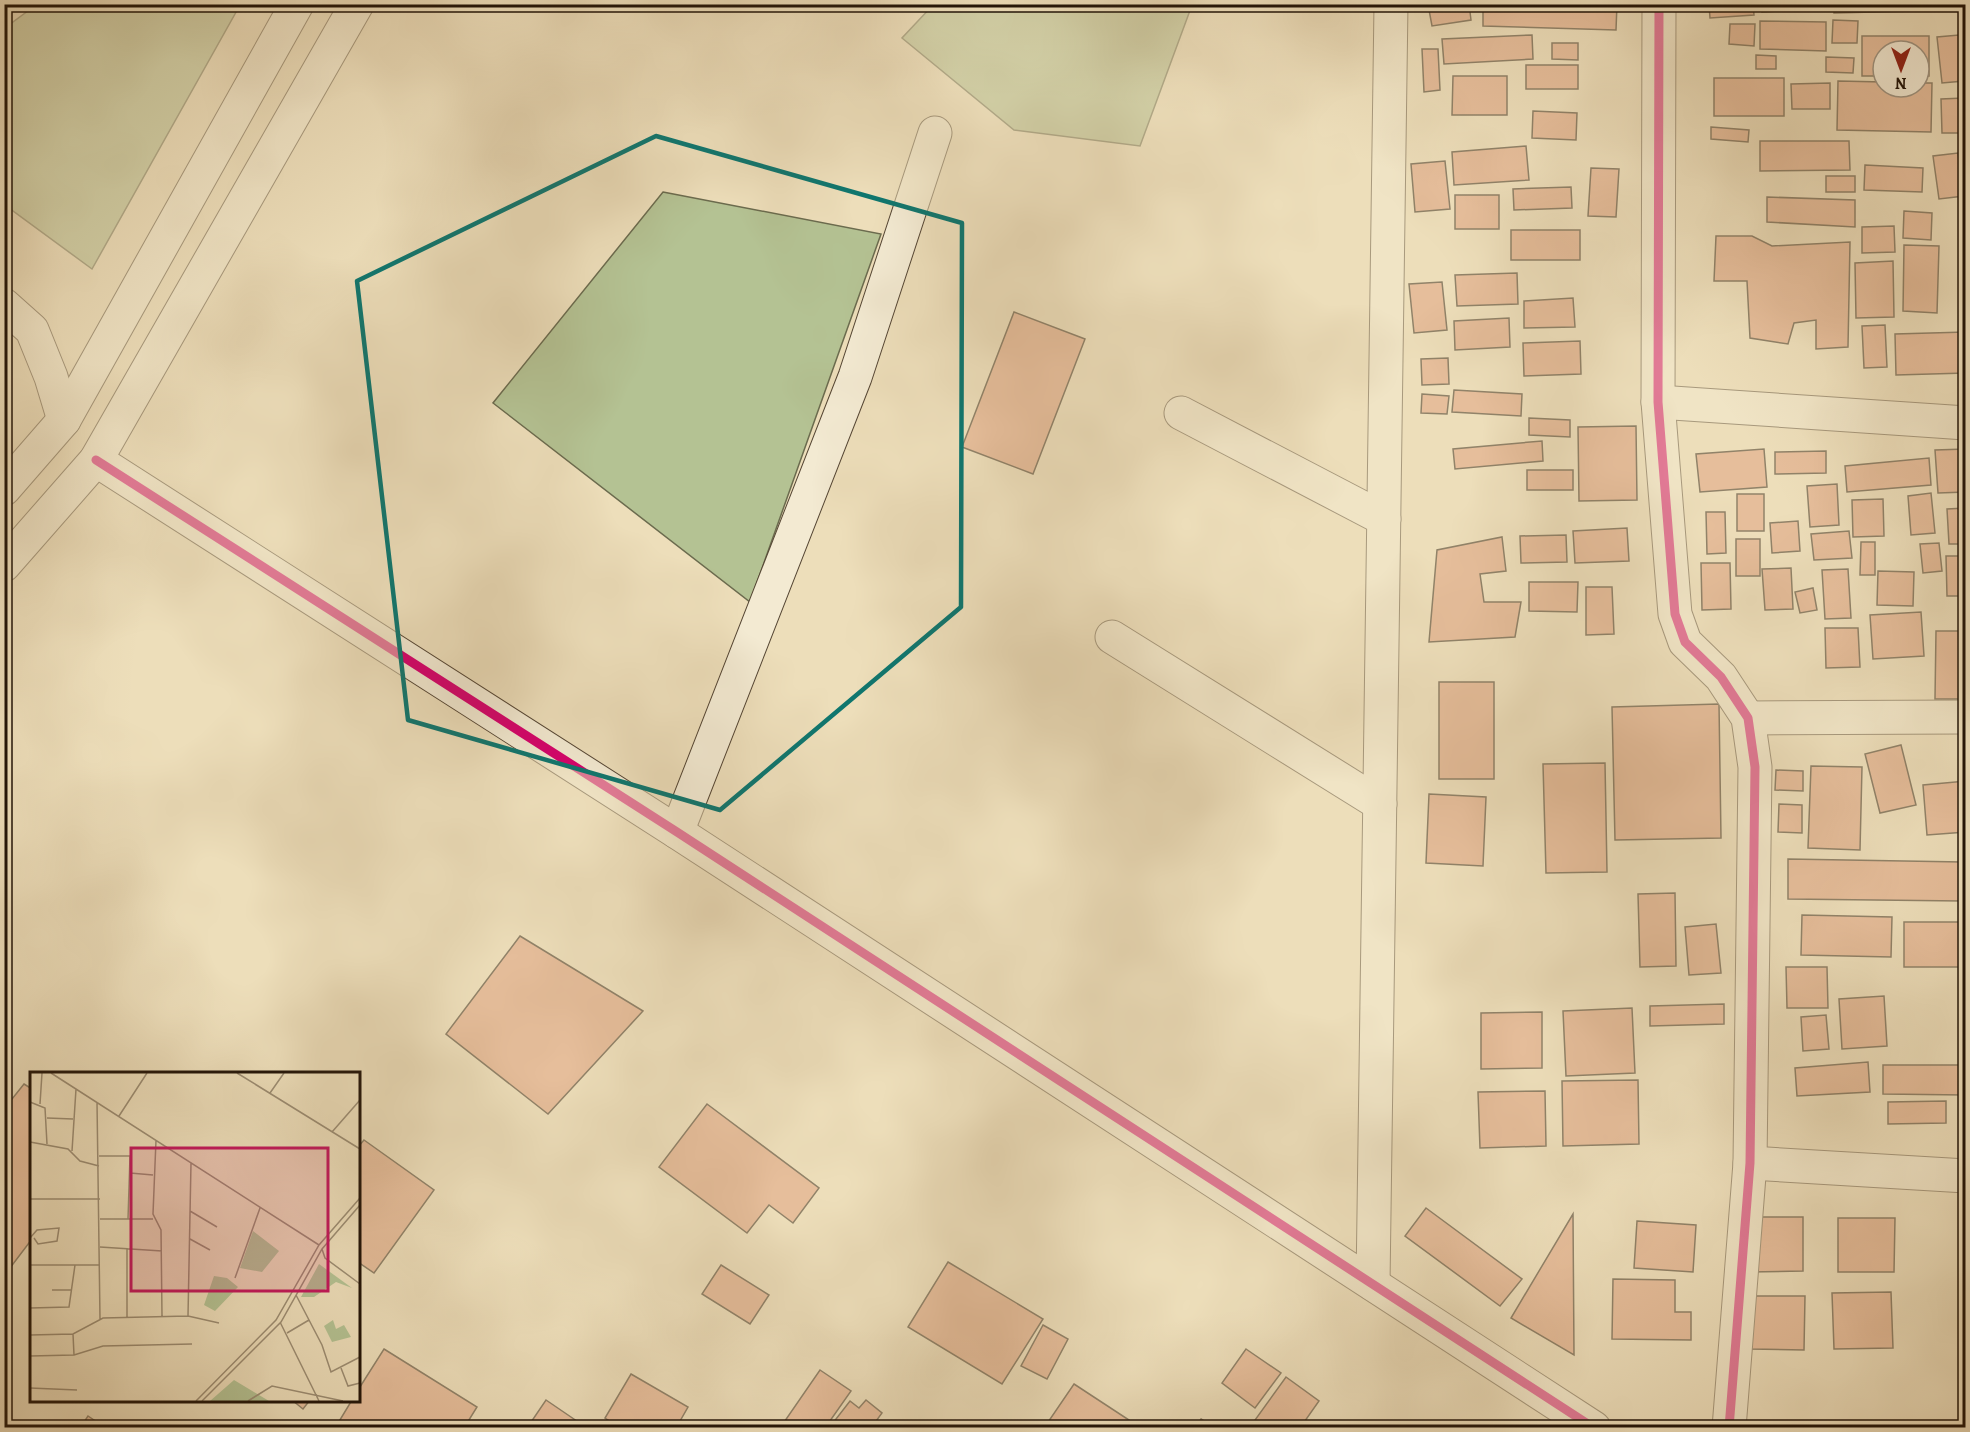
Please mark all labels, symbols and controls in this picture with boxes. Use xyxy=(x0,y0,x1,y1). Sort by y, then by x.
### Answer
north arrow xyxy=(1871,39,1931,99)
text: N xyxy=(1895,72,1907,94)
inset map xyxy=(30,1072,360,1402)

